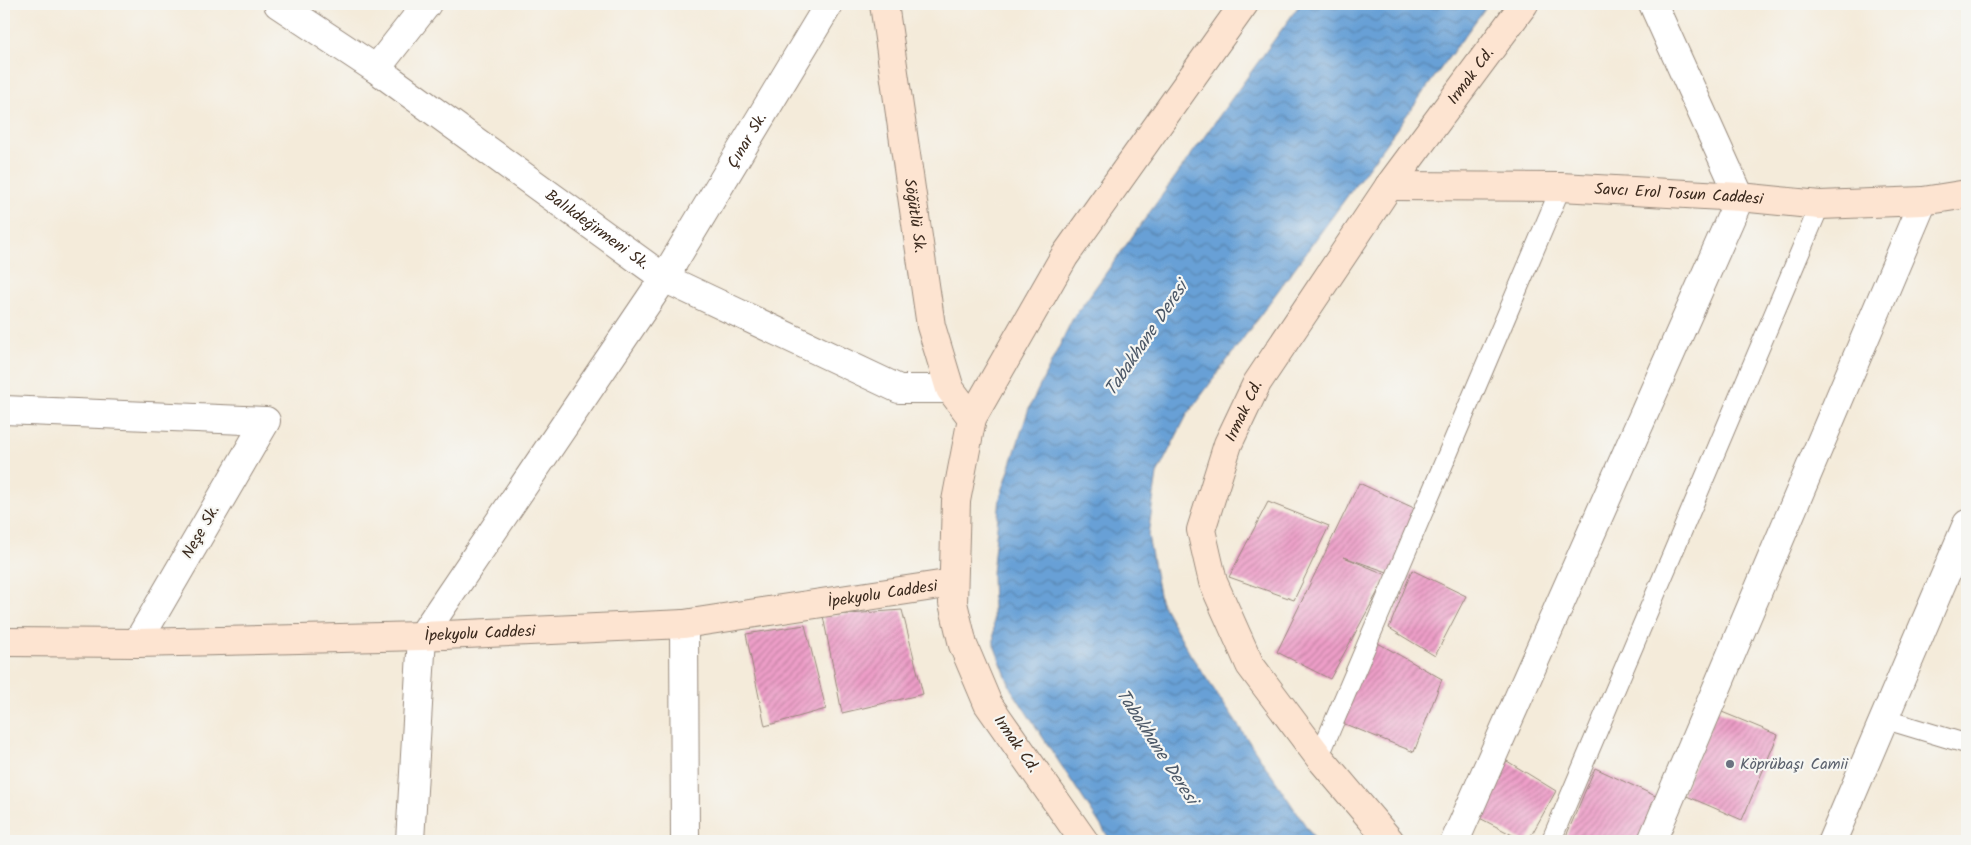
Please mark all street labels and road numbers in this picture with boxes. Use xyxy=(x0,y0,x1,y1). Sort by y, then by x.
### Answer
street label: Irmak Cd. xyxy=(1441,42,1500,110)
street label: Çınar Sk. xyxy=(720,108,773,173)
street label: Savcı Erol Tosun Caddesi xyxy=(1594,176,1766,212)
street label: Söğütlü Sk. xyxy=(897,177,933,255)
street label: Balıkdeğirmeni Sk. xyxy=(540,183,655,276)
street label: Irmak Cd. xyxy=(1218,374,1269,446)
street label: Neşe Sk. xyxy=(176,501,226,563)
street label: İpekyolu Caddesi xyxy=(826,573,940,614)
street label: İpekyolu Caddesi xyxy=(424,618,537,648)
street label: Irmak Cd. xyxy=(987,710,1045,778)

